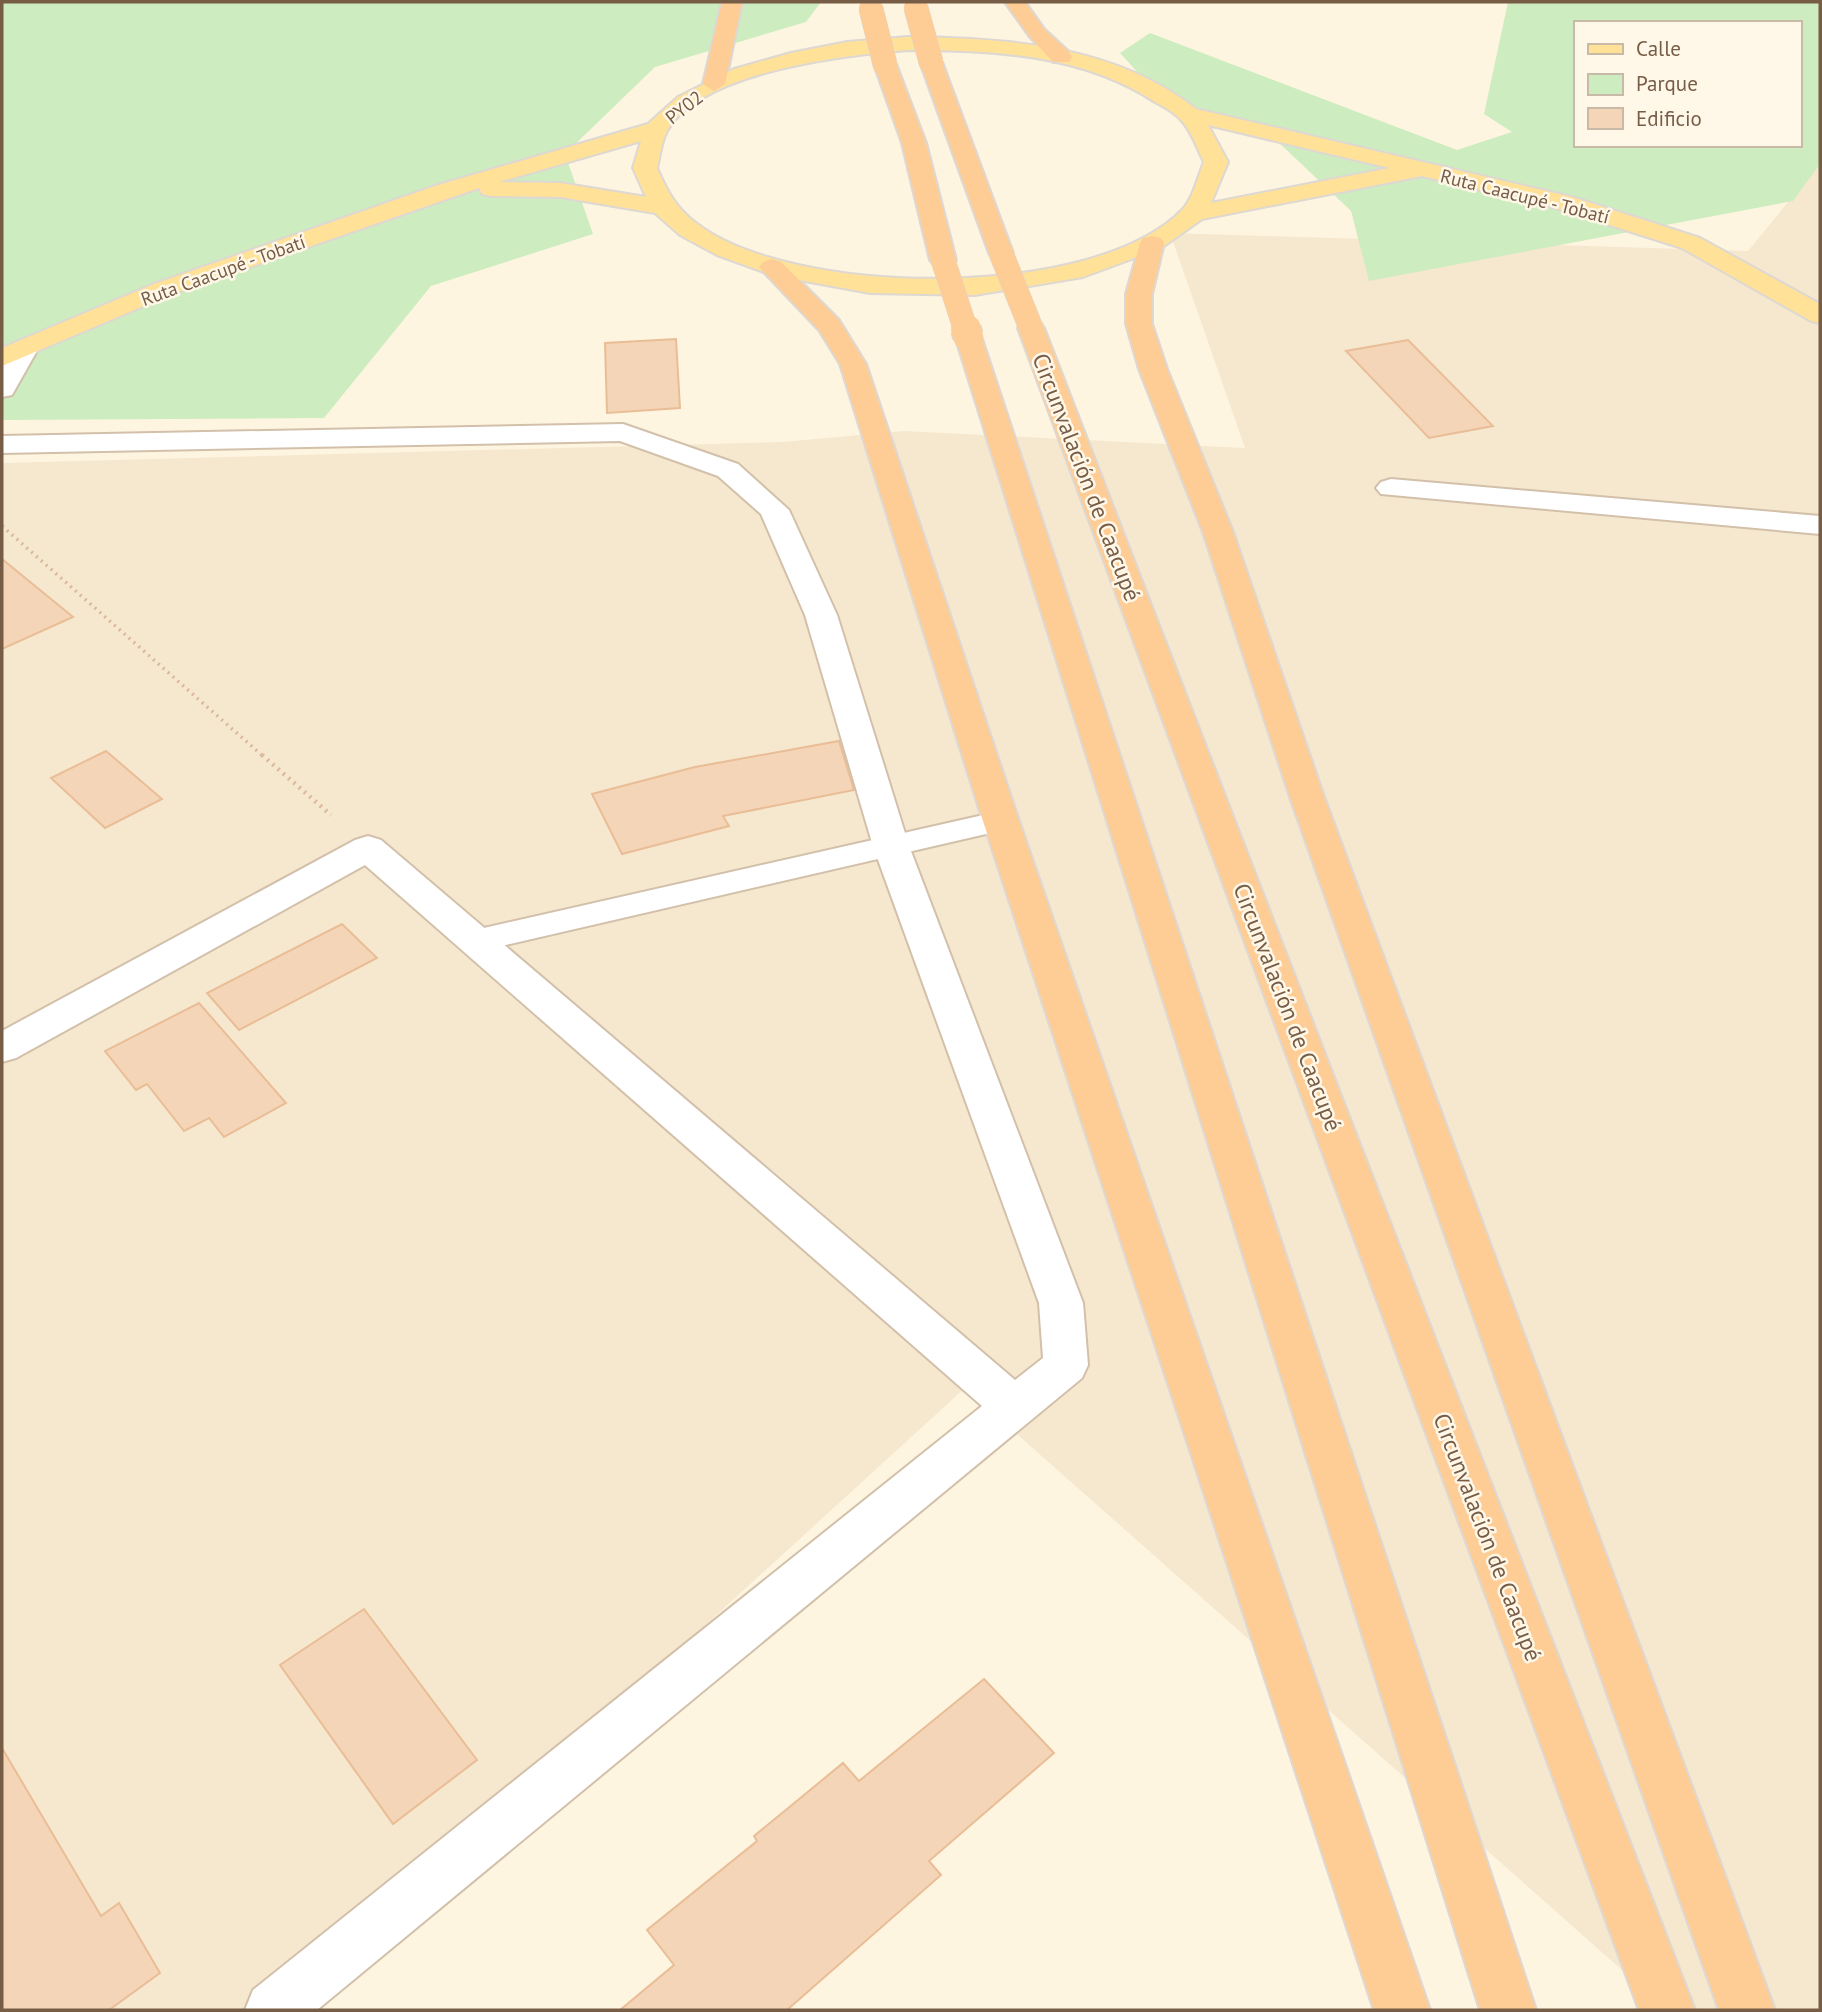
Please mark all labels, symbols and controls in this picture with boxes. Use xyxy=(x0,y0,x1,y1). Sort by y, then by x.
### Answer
legend xyxy=(1574,21,1801,147)
text: Calle xyxy=(1636,35,1681,62)
text: Parque xyxy=(1636,70,1698,97)
street label: PY02 xyxy=(660,85,708,129)
text: Edificio xyxy=(1636,105,1702,132)
street label: Ruta Caacupé - Tobatí xyxy=(1438,163,1612,229)
street label: Ruta Caacupé - Tobatí xyxy=(137,229,309,311)
street label: Circunvalación de Caacupé xyxy=(1026,349,1148,605)
street label: Circunvalación de Caacupé xyxy=(1227,879,1349,1135)
street label: Circunvalación de Caacupé xyxy=(1427,1409,1549,1665)

